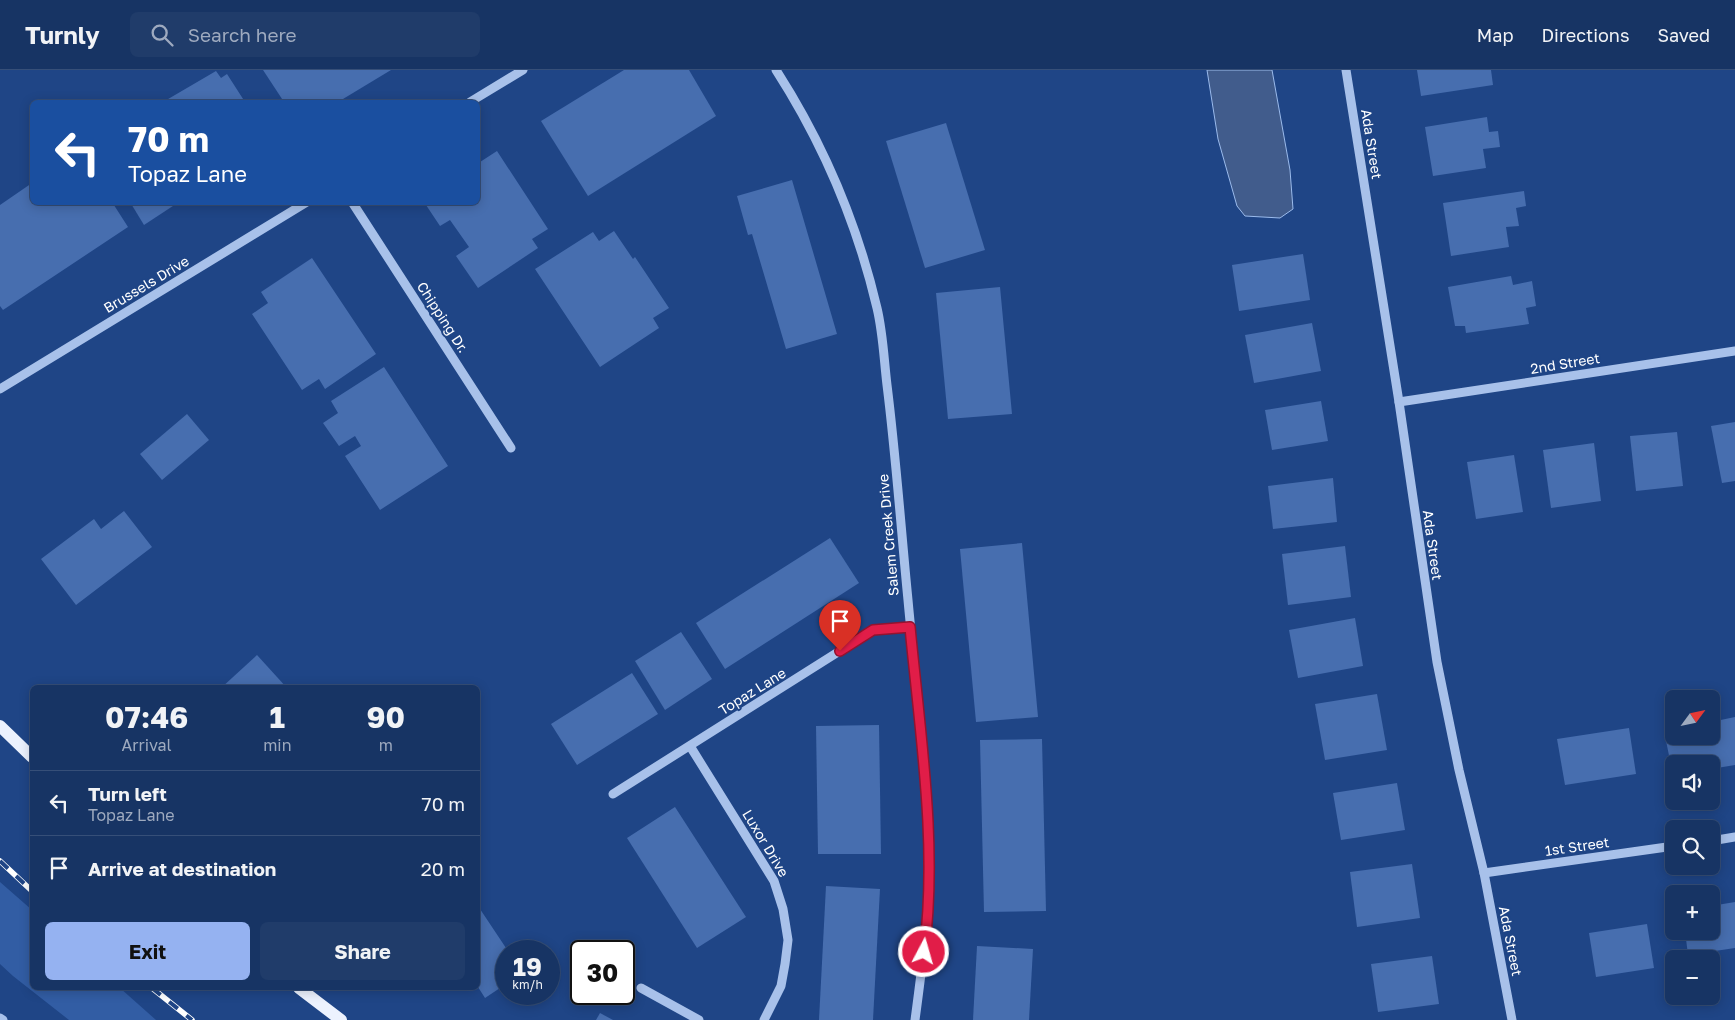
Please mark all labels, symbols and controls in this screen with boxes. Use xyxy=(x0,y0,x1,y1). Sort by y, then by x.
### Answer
search box xyxy=(130,12,480,57)
text: Turnly xyxy=(25,20,100,49)
icon: search xyxy=(148,21,176,49)
text: Search here xyxy=(188,23,297,46)
text: Map xyxy=(1477,24,1513,46)
text: Directions xyxy=(1541,24,1629,46)
text: Saved xyxy=(1657,24,1710,46)
street label: Ada Street xyxy=(1358,108,1386,180)
text: 70 m xyxy=(128,118,209,160)
icon: left xyxy=(45,120,110,185)
text: Topaz Lane xyxy=(128,160,247,187)
street label: Brussels Drive xyxy=(100,252,192,316)
street label: Chipping Dr. xyxy=(414,278,472,356)
street label: 2nd Street xyxy=(1529,349,1601,377)
street label: Salem Creek Drive xyxy=(874,473,902,597)
street label: Ada Street xyxy=(1420,509,1446,581)
pin xyxy=(819,600,861,651)
icon: arrive xyxy=(826,607,854,635)
street label: Topaz Lane xyxy=(715,664,789,718)
north arrow xyxy=(1665,690,1720,745)
map controls xyxy=(1665,690,1720,1005)
text: 07:46 xyxy=(105,699,188,735)
text: 1 xyxy=(270,699,285,735)
text: 90 xyxy=(366,699,405,735)
text: Arrival xyxy=(122,735,172,755)
text: min xyxy=(263,735,291,755)
text: m xyxy=(379,735,393,755)
button: sound xyxy=(1665,755,1720,810)
text: Turn left xyxy=(88,782,167,805)
icon: left xyxy=(45,789,73,817)
text: 70 m xyxy=(422,792,465,815)
text: Topaz Lane xyxy=(88,805,175,825)
street label: Luxor Drive xyxy=(739,806,793,880)
button: search xyxy=(1665,820,1720,875)
street label: 1st Street xyxy=(1544,833,1610,859)
icon: arrive xyxy=(45,854,73,882)
text: Arrive at destination xyxy=(88,857,276,880)
text: 20 m xyxy=(421,857,465,880)
button: + xyxy=(1665,885,1720,940)
street label: Ada Street xyxy=(1496,905,1526,977)
button: Exit xyxy=(45,922,250,980)
button: Share xyxy=(260,922,465,980)
position arrow xyxy=(897,925,949,977)
speed limit sign: 30 xyxy=(570,940,635,1005)
button: − xyxy=(1665,950,1720,1005)
text: 19 xyxy=(513,951,542,982)
text: km/h xyxy=(512,977,543,992)

